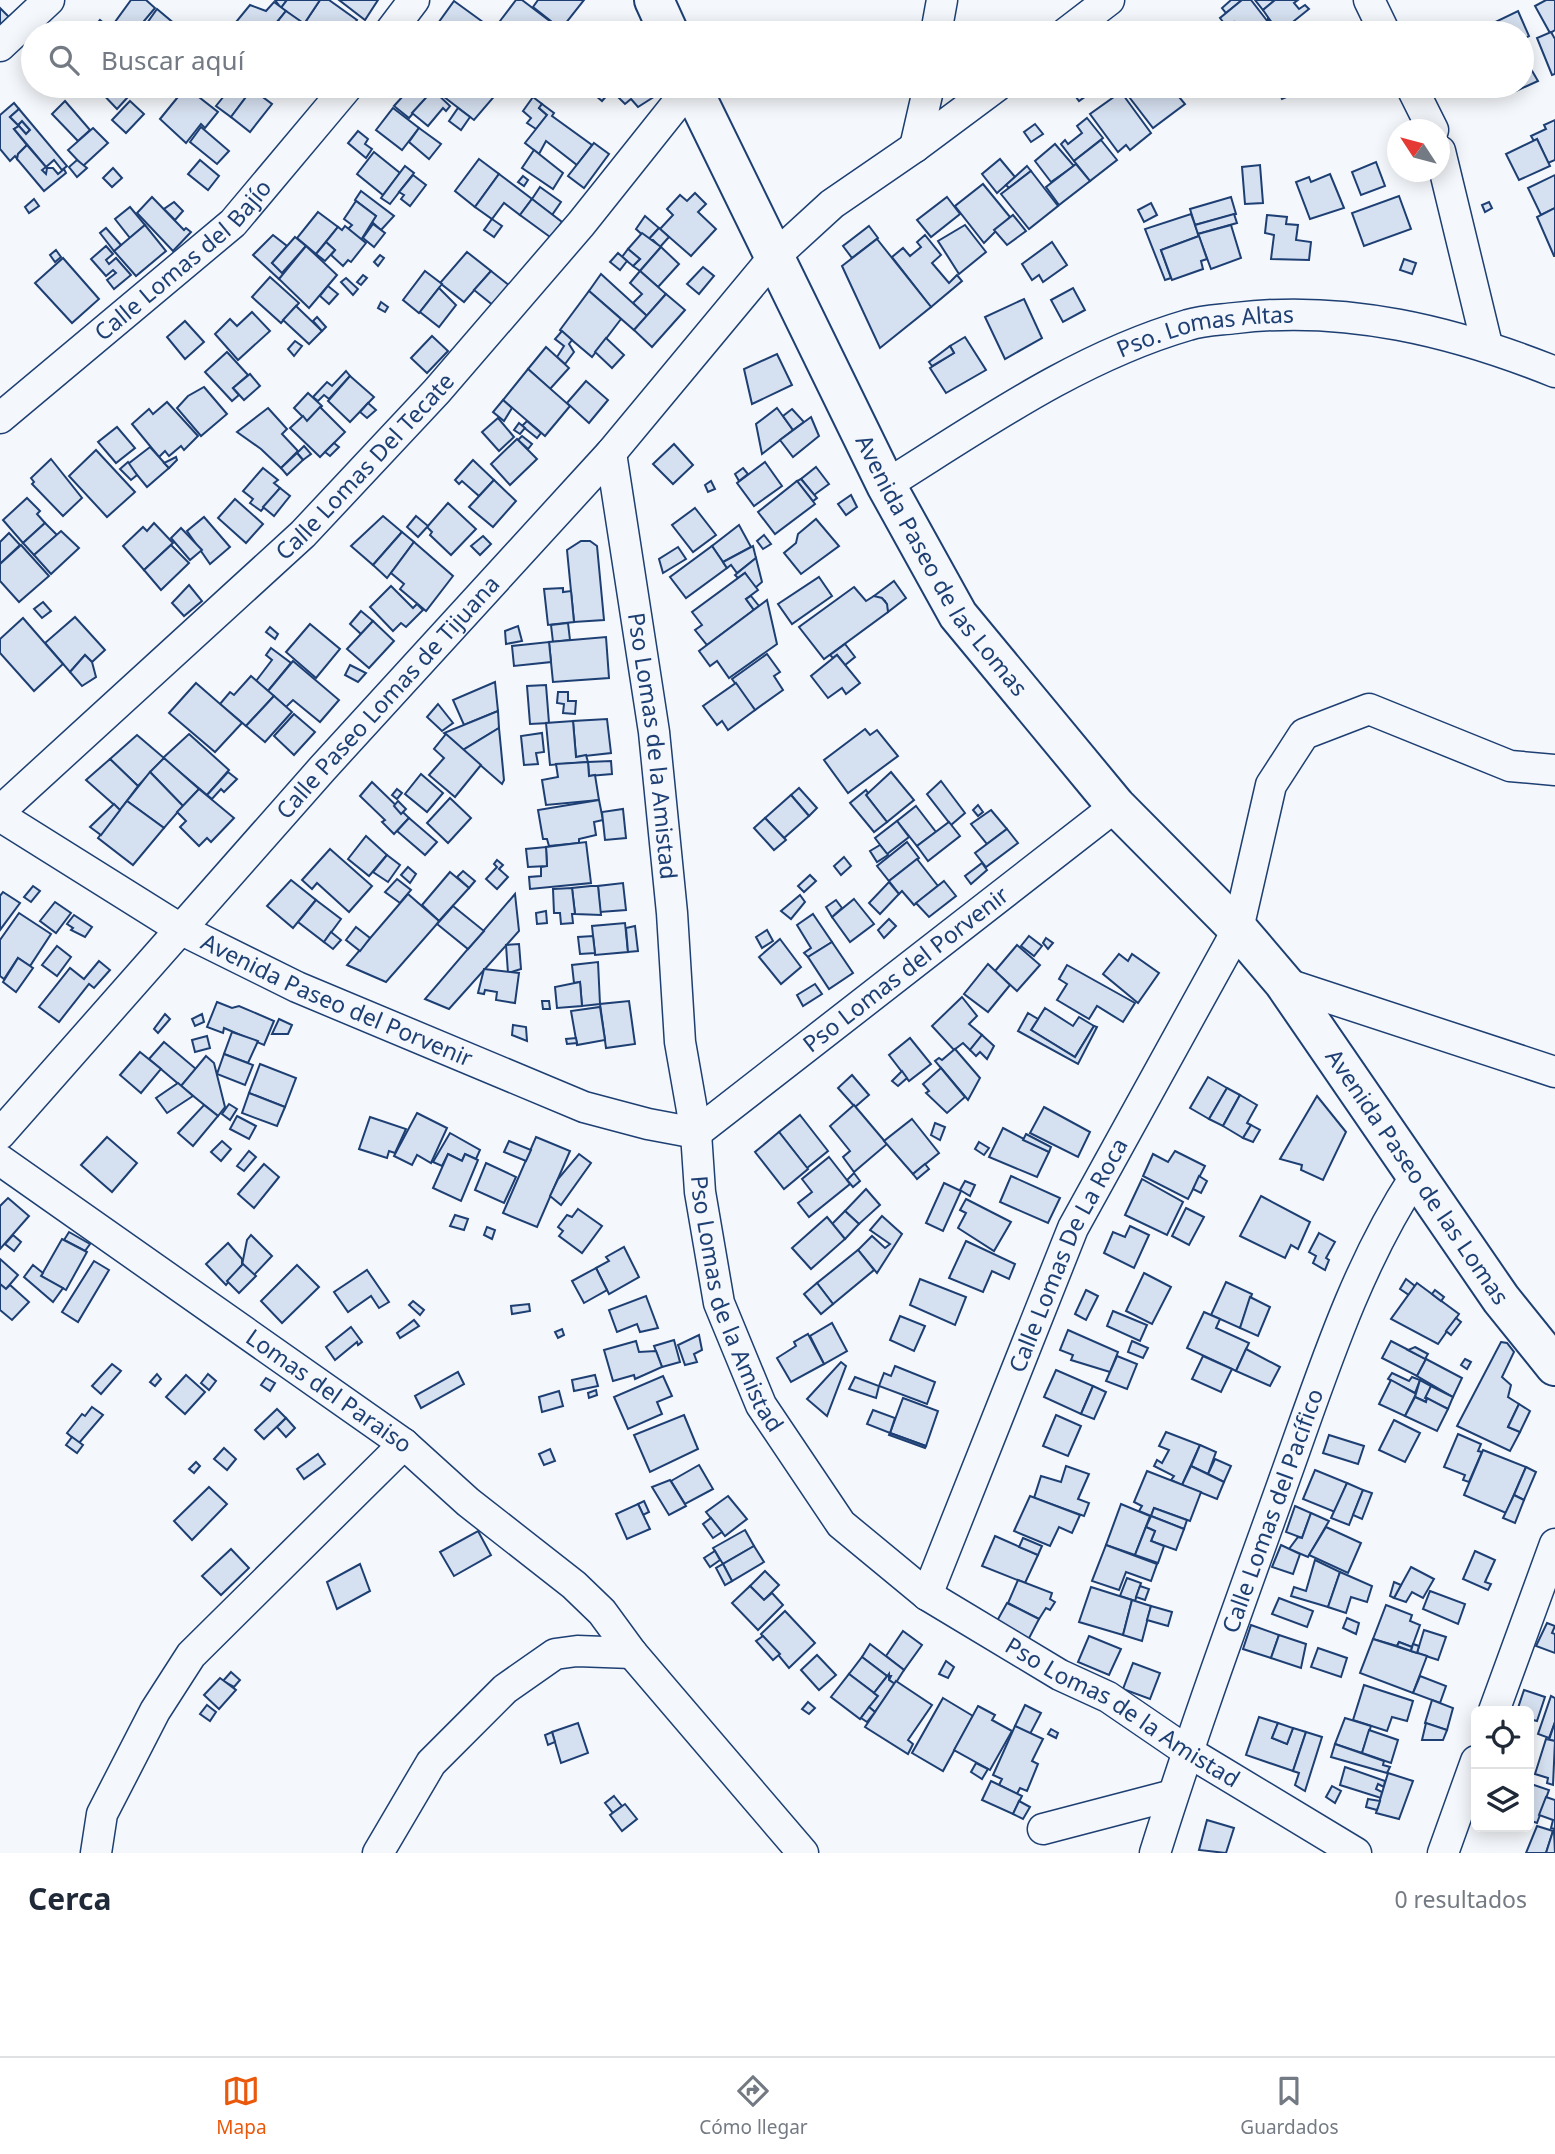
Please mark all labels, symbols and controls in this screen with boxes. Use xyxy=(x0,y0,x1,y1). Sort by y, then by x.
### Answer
search box xyxy=(21,21,1534,98)
icon: search xyxy=(45,41,83,79)
text: Buscar aquí xyxy=(101,42,244,78)
north arrow xyxy=(1387,119,1450,182)
street label: Calle Lomas del Bajío xyxy=(87,172,278,347)
street label: Pso. Lomas Altas xyxy=(1111,298,1294,364)
street label: Calle Lomas Del Tecate xyxy=(268,366,461,567)
street label: Avenida Paseo de las Lomas xyxy=(849,429,1036,703)
street label: Calle Paseo Lomas de Tijuana xyxy=(268,568,506,825)
street label: Pso Lomas de la Amistad xyxy=(621,610,686,881)
street label: Pso Lomas del Porvenir xyxy=(796,878,1015,1059)
street label: Avenida Paseo del Porvenir xyxy=(196,925,478,1074)
street label: Avenida Paseo de las Lomas xyxy=(1319,1042,1517,1311)
street label: Calle Lomas De La Roca xyxy=(1000,1132,1135,1377)
street label: Pso Lomas de la Amistad xyxy=(684,1175,792,1438)
street label: Lomas del Paraiso xyxy=(240,1321,419,1460)
street label: Calle Lomas del Pacífico xyxy=(1214,1384,1330,1637)
street label: Pso Lomas de la Amistad xyxy=(1000,1629,1246,1794)
map controls xyxy=(1471,1706,1534,1832)
button: locate xyxy=(1471,1706,1534,1769)
button: layers xyxy=(1471,1769,1534,1832)
text: Cerca xyxy=(28,1878,111,1919)
text: 0 resultados xyxy=(1394,1883,1527,1915)
tab: Mapa xyxy=(216,2072,267,2140)
tab: Cómo llegar xyxy=(699,2072,808,2140)
tab: Guardados xyxy=(1240,2072,1339,2140)

